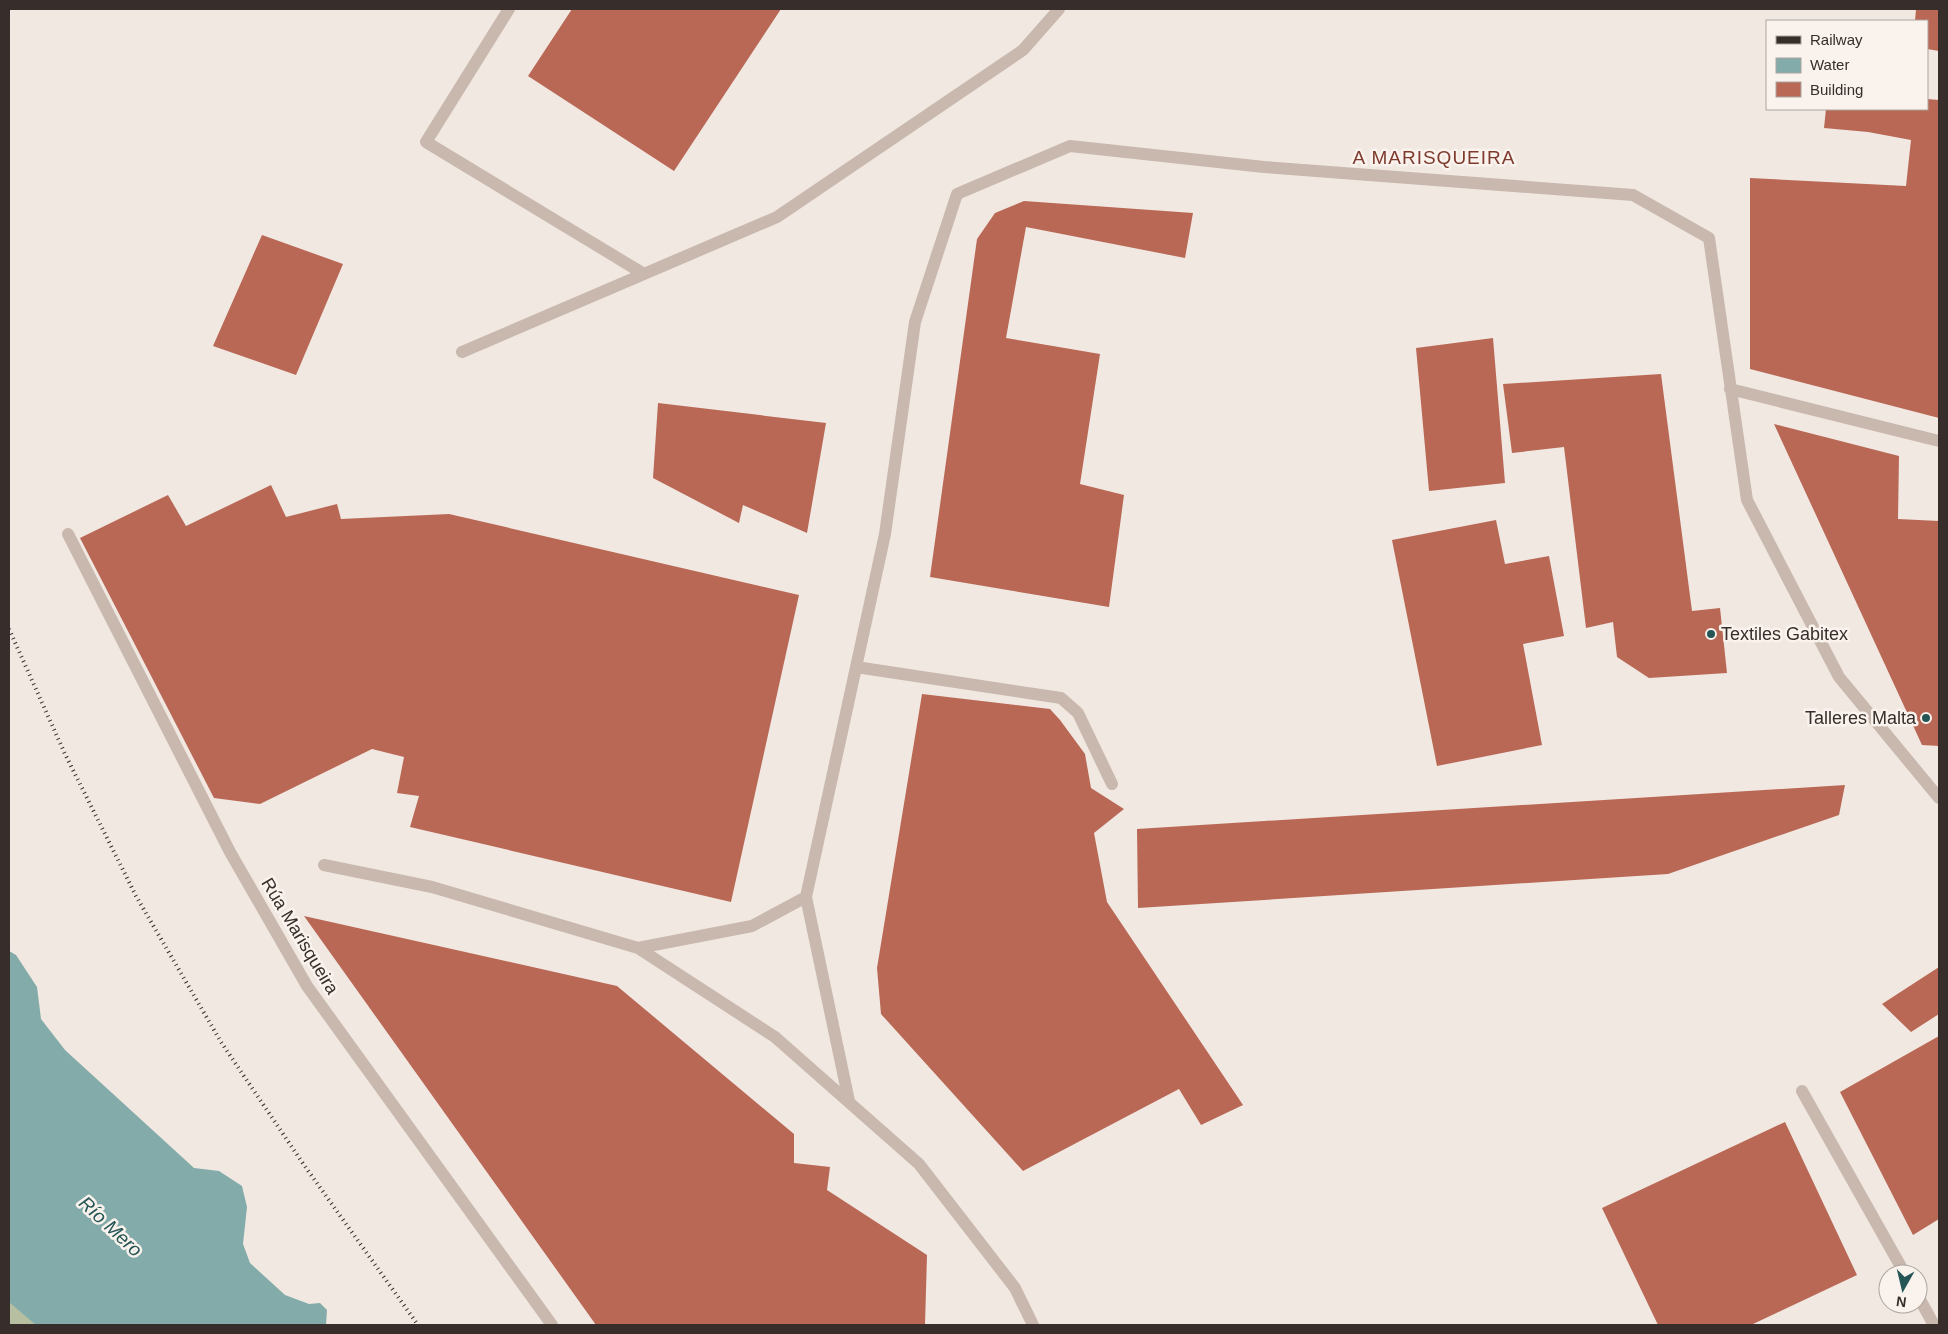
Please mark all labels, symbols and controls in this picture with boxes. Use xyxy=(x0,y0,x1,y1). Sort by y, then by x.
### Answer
legend xyxy=(1766,20,1928,110)
text: Railway xyxy=(1810,31,1863,48)
text: Water xyxy=(1810,56,1849,73)
text: Building xyxy=(1810,81,1863,98)
district label: A MARISQUEIRA xyxy=(1353,147,1515,168)
place label: Textiles Gabitex xyxy=(1721,624,1848,644)
marker: Textiles Gabitex xyxy=(1705,628,1717,640)
place label: Talleres Malta xyxy=(1805,708,1917,728)
marker: Talleres Malta xyxy=(1920,712,1932,724)
street label: Rúa Marisqueira xyxy=(257,874,343,999)
water label: Río Mero xyxy=(75,1192,146,1261)
north arrow xyxy=(1878,1264,1928,1314)
text: N xyxy=(1895,1293,1907,1311)

